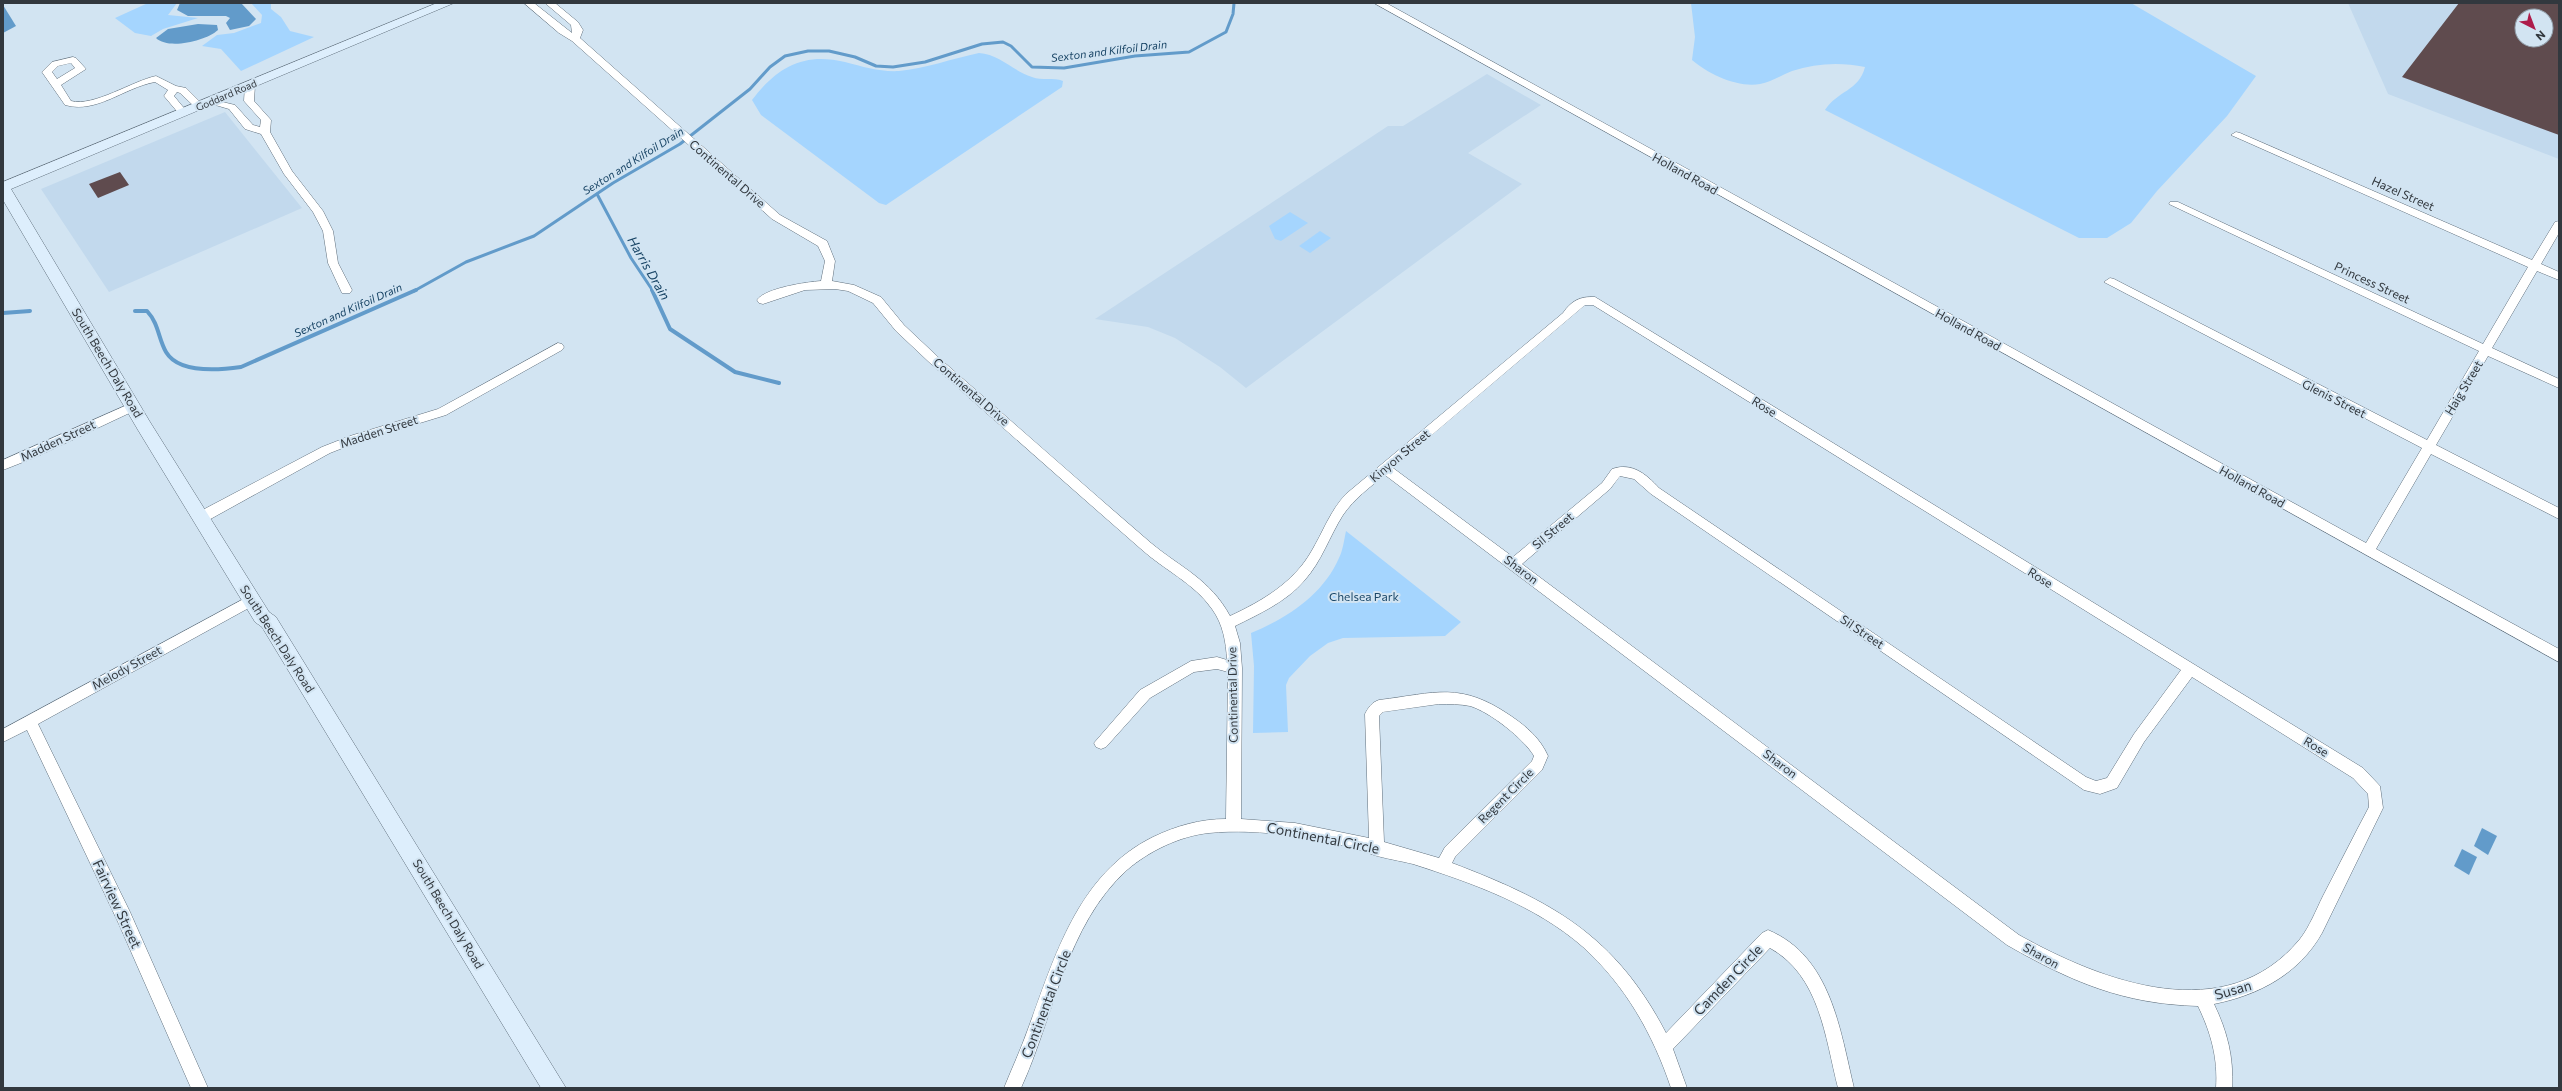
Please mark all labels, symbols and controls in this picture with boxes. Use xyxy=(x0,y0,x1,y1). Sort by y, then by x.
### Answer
north arrow xyxy=(2514,8,2554,48)
text: N xyxy=(2534,28,2548,43)
water label: Sexton and Kilfoil Drain xyxy=(1050,37,1168,64)
street label: Goddard Road xyxy=(194,77,258,113)
water label: Sexton and Kilfoil Drain xyxy=(580,124,686,197)
street label: Continental Drive xyxy=(687,137,768,210)
street label: Holland Road xyxy=(1650,149,1721,197)
street label: Hazel Street xyxy=(2370,173,2437,213)
water label: Harris Drain xyxy=(624,233,674,303)
street label: Princess Street xyxy=(2332,258,2412,306)
water label: Sexton and Kilfoil Drain xyxy=(292,280,404,339)
street label: South Beech Daly Road xyxy=(70,305,146,420)
street label: Holland Road xyxy=(1933,305,2004,353)
street label: Continental Drive xyxy=(931,355,1012,428)
street label: Haig Street xyxy=(2441,358,2485,417)
street label: Glenis Street xyxy=(2300,376,2369,420)
street label: Rose xyxy=(1750,393,1779,419)
street label: Madden Street xyxy=(338,412,419,450)
street label: Madden Street xyxy=(18,417,97,464)
street label: Kinyon Street xyxy=(1366,426,1432,484)
street label: Holland Road xyxy=(2217,462,2288,510)
street label: Sil Street xyxy=(1529,509,1576,551)
street label: Sharon xyxy=(1502,552,1541,586)
street label: Rose xyxy=(2026,564,2055,590)
street label: South Beech Daly Road xyxy=(238,582,318,695)
park label: Chelsea Park xyxy=(1329,589,1399,603)
street label: Sil Street xyxy=(1838,612,1887,651)
street label: Melody Street xyxy=(89,642,164,692)
street label: Continental Drive xyxy=(1224,647,1240,743)
street label: Rose xyxy=(2302,733,2331,759)
street label: Sharon xyxy=(1761,746,1800,780)
street label: Regent Circle xyxy=(1475,765,1536,826)
street label: Continental Circle xyxy=(1265,818,1381,857)
street label: South Beech Daly Road xyxy=(411,856,487,971)
street label: Fairview Street xyxy=(90,857,145,951)
street label: Sharon xyxy=(2021,940,2062,971)
street label: Camden Circle xyxy=(1690,941,1766,1019)
street label: Continental Circle xyxy=(1017,947,1074,1060)
street label: Susan xyxy=(2212,976,2253,1003)

